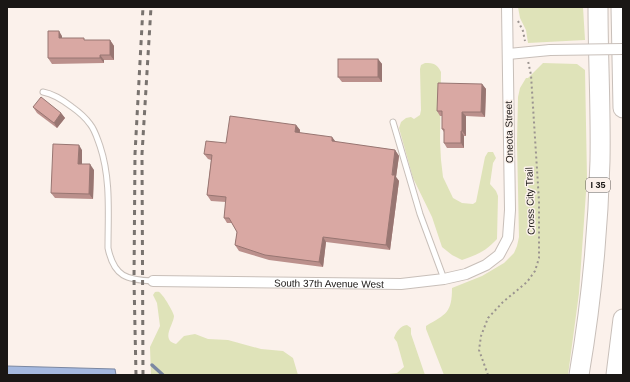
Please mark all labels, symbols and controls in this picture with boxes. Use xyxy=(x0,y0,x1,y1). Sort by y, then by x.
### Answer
street label: Oneota Street xyxy=(503,101,515,163)
street label: Cross City Trail xyxy=(523,167,537,235)
road number: I 35 xyxy=(586,178,610,192)
street label: South 37th Avenue West xyxy=(274,277,384,289)

